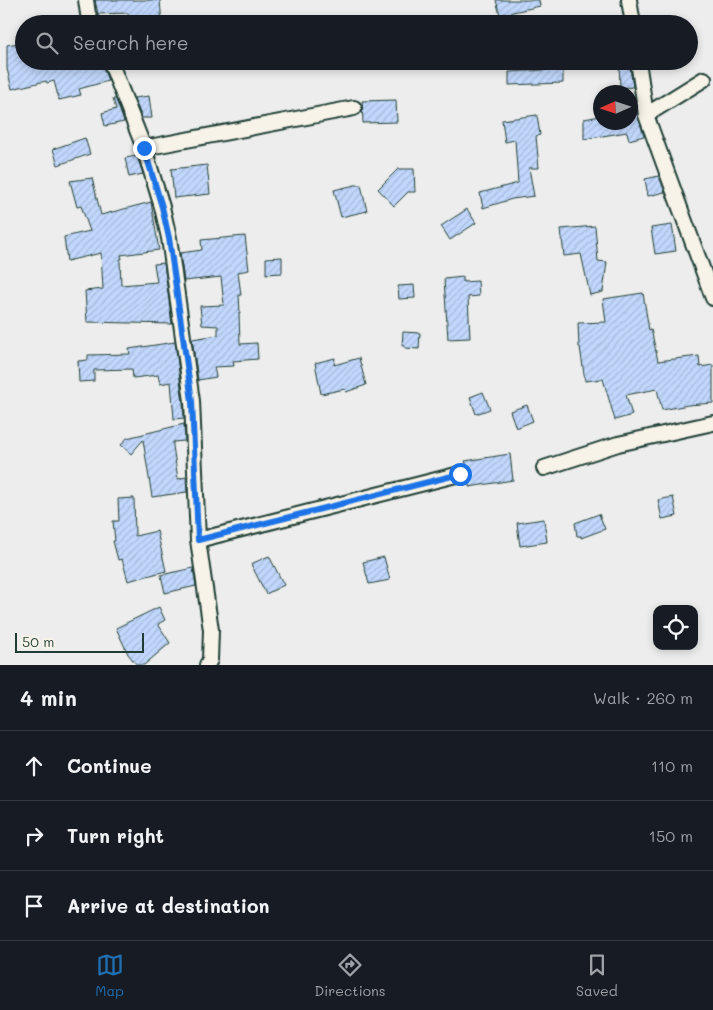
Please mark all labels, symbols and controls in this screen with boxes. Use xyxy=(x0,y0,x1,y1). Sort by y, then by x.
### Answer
search box xyxy=(15,15,698,70)
icon: search xyxy=(33,29,61,57)
text: Search here xyxy=(73,30,189,55)
north arrow xyxy=(593,85,638,130)
route end xyxy=(133,137,156,160)
route start xyxy=(449,463,472,486)
map controls xyxy=(653,605,698,650)
button: locate xyxy=(653,605,698,650)
scale bar xyxy=(15,630,144,653)
text: 50 m xyxy=(22,632,54,651)
text: 4 min xyxy=(20,684,77,711)
text: Walk · 260 m xyxy=(593,687,693,708)
icon: ahead xyxy=(20,752,48,780)
text: Continue xyxy=(67,753,152,778)
text: 110 m xyxy=(651,755,693,776)
icon: right xyxy=(20,822,48,850)
text: Turn right xyxy=(67,823,164,848)
text: 150 m xyxy=(649,825,693,846)
icon: arrive xyxy=(20,892,48,920)
text: Arrive at destination xyxy=(67,893,270,918)
tab: Map xyxy=(95,951,124,1000)
tab: Directions xyxy=(314,951,386,1000)
tab: Saved xyxy=(576,951,618,1000)

